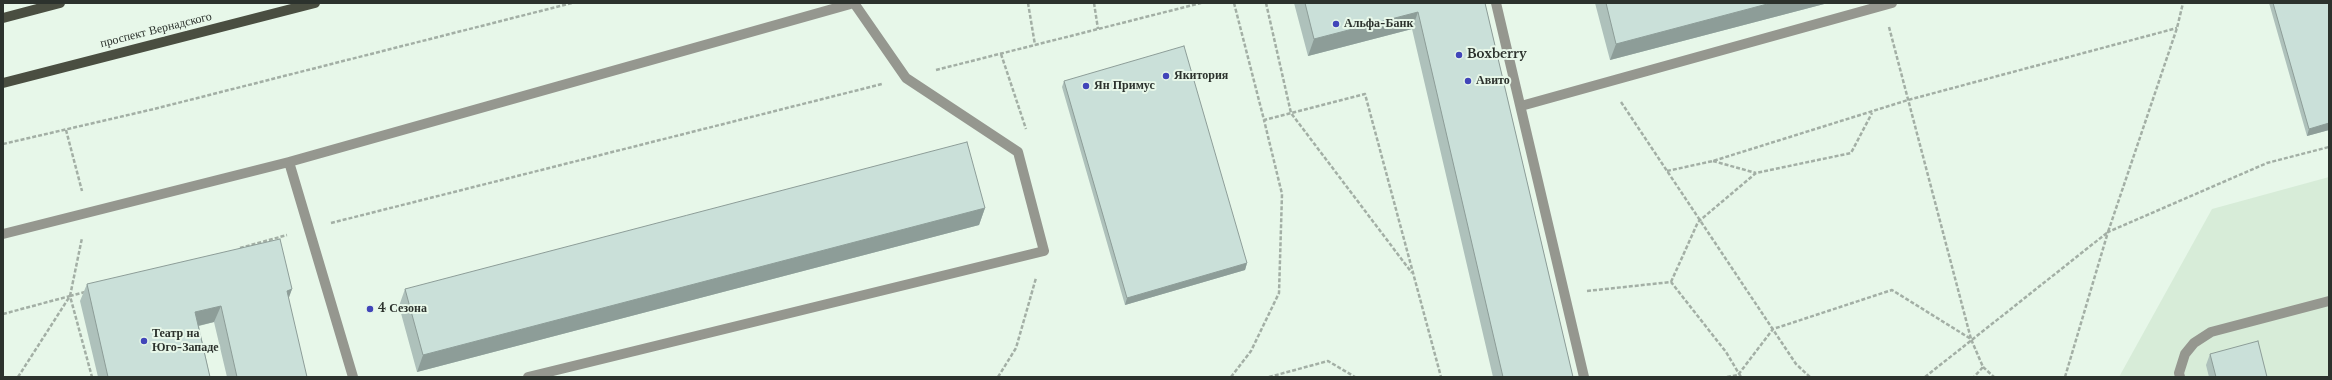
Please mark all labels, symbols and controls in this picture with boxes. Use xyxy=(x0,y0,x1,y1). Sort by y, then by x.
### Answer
street label: проспект Вернадского xyxy=(99,9,213,51)
place label: Альфа-Банк xyxy=(1344,17,1413,31)
marker: Альфа-Банк xyxy=(1331,19,1341,29)
place label: Boxberry xyxy=(1467,48,1527,62)
marker: Boxberry xyxy=(1454,50,1464,60)
place label: Якитория xyxy=(1174,69,1228,83)
marker: Якитория xyxy=(1161,71,1171,81)
place label: Авито xyxy=(1476,74,1510,88)
marker: Авито xyxy=(1463,76,1473,86)
place label: Ян Примус xyxy=(1094,79,1155,93)
marker: Ян Примус xyxy=(1081,81,1091,91)
place label: 4 Сезона xyxy=(378,302,427,316)
marker: 4 Сезона xyxy=(365,304,375,314)
place label: Театр на Юго-Западе xyxy=(152,327,219,355)
marker: Театр на Юго-Западе xyxy=(139,336,149,346)

